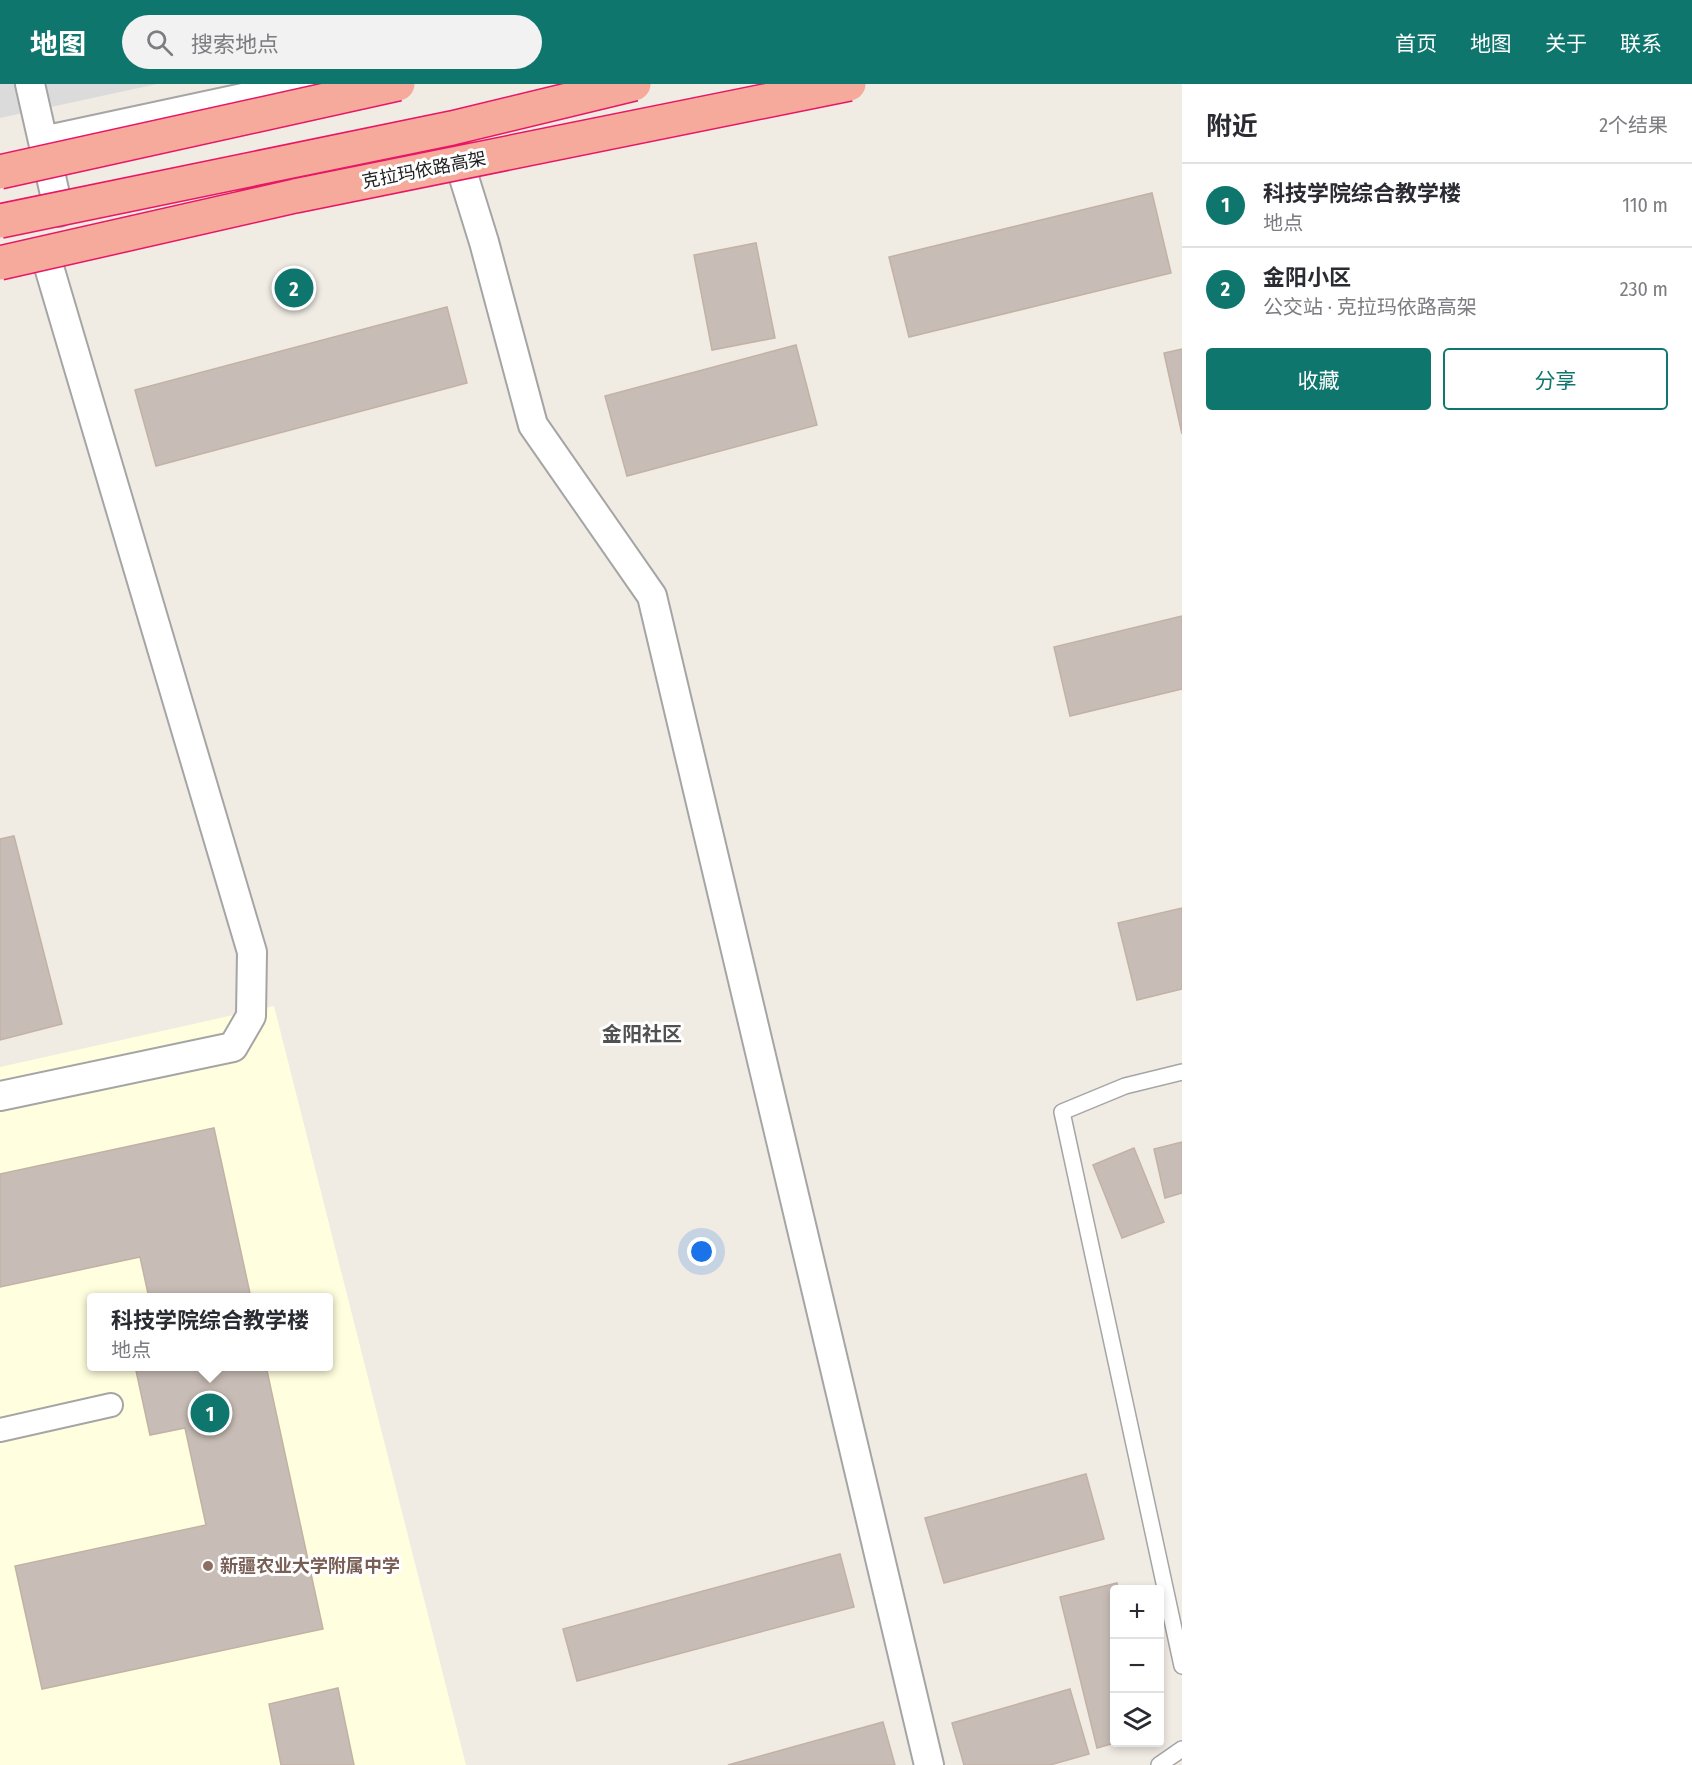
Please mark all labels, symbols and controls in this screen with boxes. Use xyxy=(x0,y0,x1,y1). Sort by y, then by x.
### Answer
search box xyxy=(122,15,542,69)
icon: search xyxy=(143,26,176,59)
text: 地图 xyxy=(30,28,86,61)
text: 搜索地点 xyxy=(191,31,279,58)
text: 首页 xyxy=(1395,31,1437,57)
text: 地图 xyxy=(1470,31,1512,57)
text: 关于 xyxy=(1545,31,1587,57)
text: 联系 xyxy=(1620,31,1662,57)
text: 附近 xyxy=(1206,111,1258,142)
text: 2个结果 xyxy=(1599,113,1668,137)
street label: 克拉玛依路高架 xyxy=(360,147,488,193)
text: 科技学院综合教学楼 xyxy=(1263,180,1461,207)
text: 1 xyxy=(1221,193,1230,217)
text: 110 m xyxy=(1622,193,1668,217)
text: 地点 xyxy=(1263,211,1303,235)
text: 金阳小区 xyxy=(1263,264,1351,291)
pin: 2 xyxy=(274,266,314,310)
text: 2 xyxy=(1221,277,1230,301)
text: 230 m xyxy=(1620,277,1668,301)
text: 公交站 · 克拉玛依路高架 xyxy=(1263,295,1477,319)
button: 收藏 xyxy=(1206,348,1431,410)
button: 分享 xyxy=(1443,348,1668,410)
district label: 金阳社区 xyxy=(602,1022,682,1046)
your location xyxy=(687,1237,716,1266)
popup xyxy=(87,1293,333,1371)
text: 科技学院综合教学楼 xyxy=(111,1307,309,1334)
text: 地点 xyxy=(111,1338,151,1362)
pin: 1 xyxy=(190,1390,230,1436)
place label: 新疆农业大学附属中学 xyxy=(220,1555,400,1577)
marker: 新疆农业大学附属中学 xyxy=(201,1559,215,1573)
map controls xyxy=(1110,1585,1164,1747)
button: + xyxy=(1110,1585,1164,1639)
button: − xyxy=(1110,1639,1164,1693)
button: layers xyxy=(1110,1693,1164,1747)

